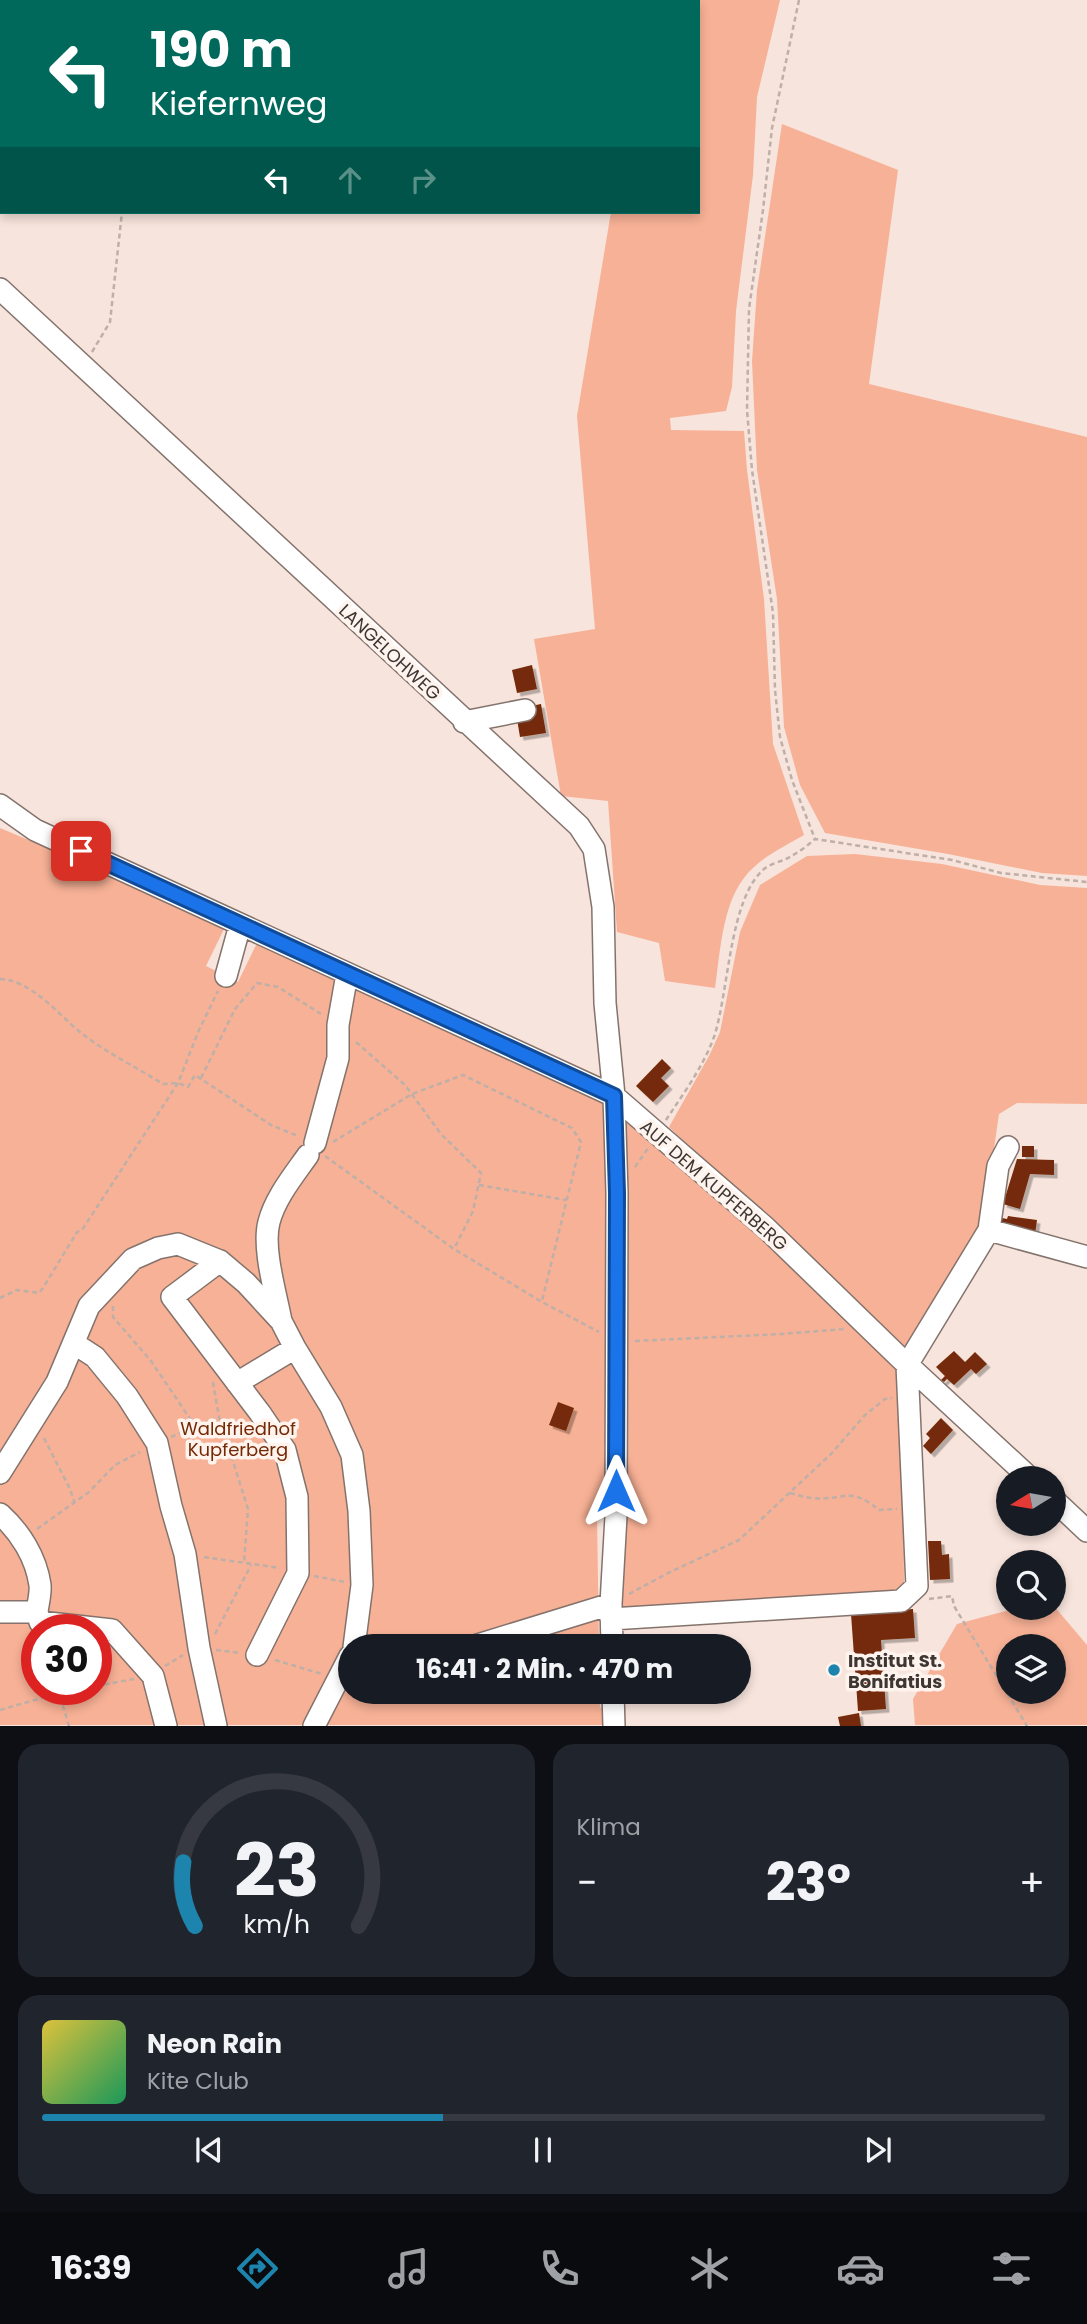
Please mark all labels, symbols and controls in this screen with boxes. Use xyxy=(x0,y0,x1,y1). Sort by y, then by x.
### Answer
text: 190 m xyxy=(150,16,293,84)
icon: left xyxy=(35,28,126,119)
text: Kiefernweg xyxy=(150,81,327,126)
icon: left xyxy=(258,161,296,199)
icon: ahead xyxy=(331,161,369,199)
icon: right xyxy=(404,161,442,199)
street label: LANGELOHWEG xyxy=(334,598,446,706)
pin xyxy=(51,821,111,881)
icon: arrive xyxy=(62,832,100,870)
street label: AUF DEM KUPFERBERG xyxy=(635,1114,793,1256)
park label: Waldfriedhof Kupferberg xyxy=(180,1416,296,1462)
position arrow xyxy=(579,1454,653,1528)
north arrow xyxy=(996,1466,1066,1536)
map controls xyxy=(996,1466,1066,1704)
button: search xyxy=(996,1550,1066,1620)
speed limit sign: 30 xyxy=(21,1614,112,1705)
button: layers xyxy=(996,1634,1066,1704)
place label: Institut St. Bonifatius xyxy=(848,1648,942,1694)
text: 16:41 · 2 Min. · 470 m xyxy=(416,1651,673,1687)
marker: Institut St. Bonifatius xyxy=(826,1662,842,1678)
text: Klima xyxy=(577,1811,641,1843)
text: 23 xyxy=(233,1821,319,1922)
text: 23° xyxy=(766,1846,851,1919)
text: − xyxy=(577,1856,597,1909)
text: + xyxy=(1019,1856,1045,1909)
text: km/h xyxy=(243,1907,310,1942)
text: Neon Rain xyxy=(147,2026,282,2062)
text: Kite Club xyxy=(147,2065,249,2097)
icon: previous xyxy=(190,2131,228,2169)
icon: pause xyxy=(524,2131,562,2169)
icon: next xyxy=(859,2131,897,2169)
icon: directions xyxy=(233,2244,282,2293)
icon: music xyxy=(384,2244,433,2293)
icon: phone xyxy=(535,2244,584,2293)
icon: climate xyxy=(685,2244,734,2293)
icon: car xyxy=(836,2244,885,2293)
icon: filters xyxy=(987,2244,1036,2293)
text: 16:39 xyxy=(51,2245,131,2290)

